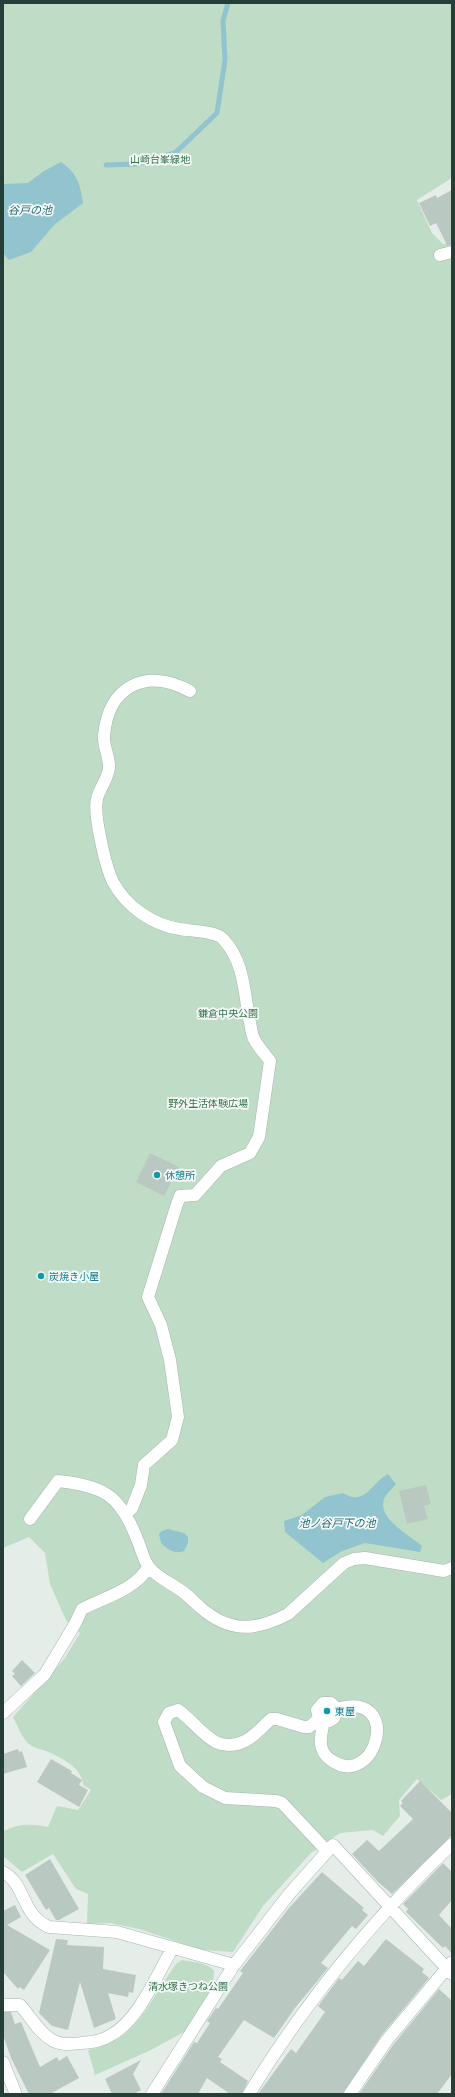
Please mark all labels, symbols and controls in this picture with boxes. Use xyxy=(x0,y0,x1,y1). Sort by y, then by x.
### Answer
park label: 山崎台峯緑地 xyxy=(130,153,191,165)
water label: 谷戸の池 xyxy=(8,204,53,216)
park label: 鎌倉中央公園 xyxy=(198,1007,258,1019)
park label: 野外生活体験広場 xyxy=(168,1097,248,1109)
place label: 休憩所 xyxy=(165,1169,195,1181)
marker: 休憩所 xyxy=(152,1170,162,1180)
place label: 炭焼き小屋 xyxy=(49,1270,99,1282)
marker: 炭焼き小屋 xyxy=(36,1271,46,1281)
water label: 池ノ谷戸下の池 xyxy=(299,1517,376,1529)
place label: 東屋 xyxy=(335,1705,355,1717)
marker: 東屋 xyxy=(322,1706,332,1716)
park label: 清水塚きつね公園 xyxy=(148,1980,228,1992)

